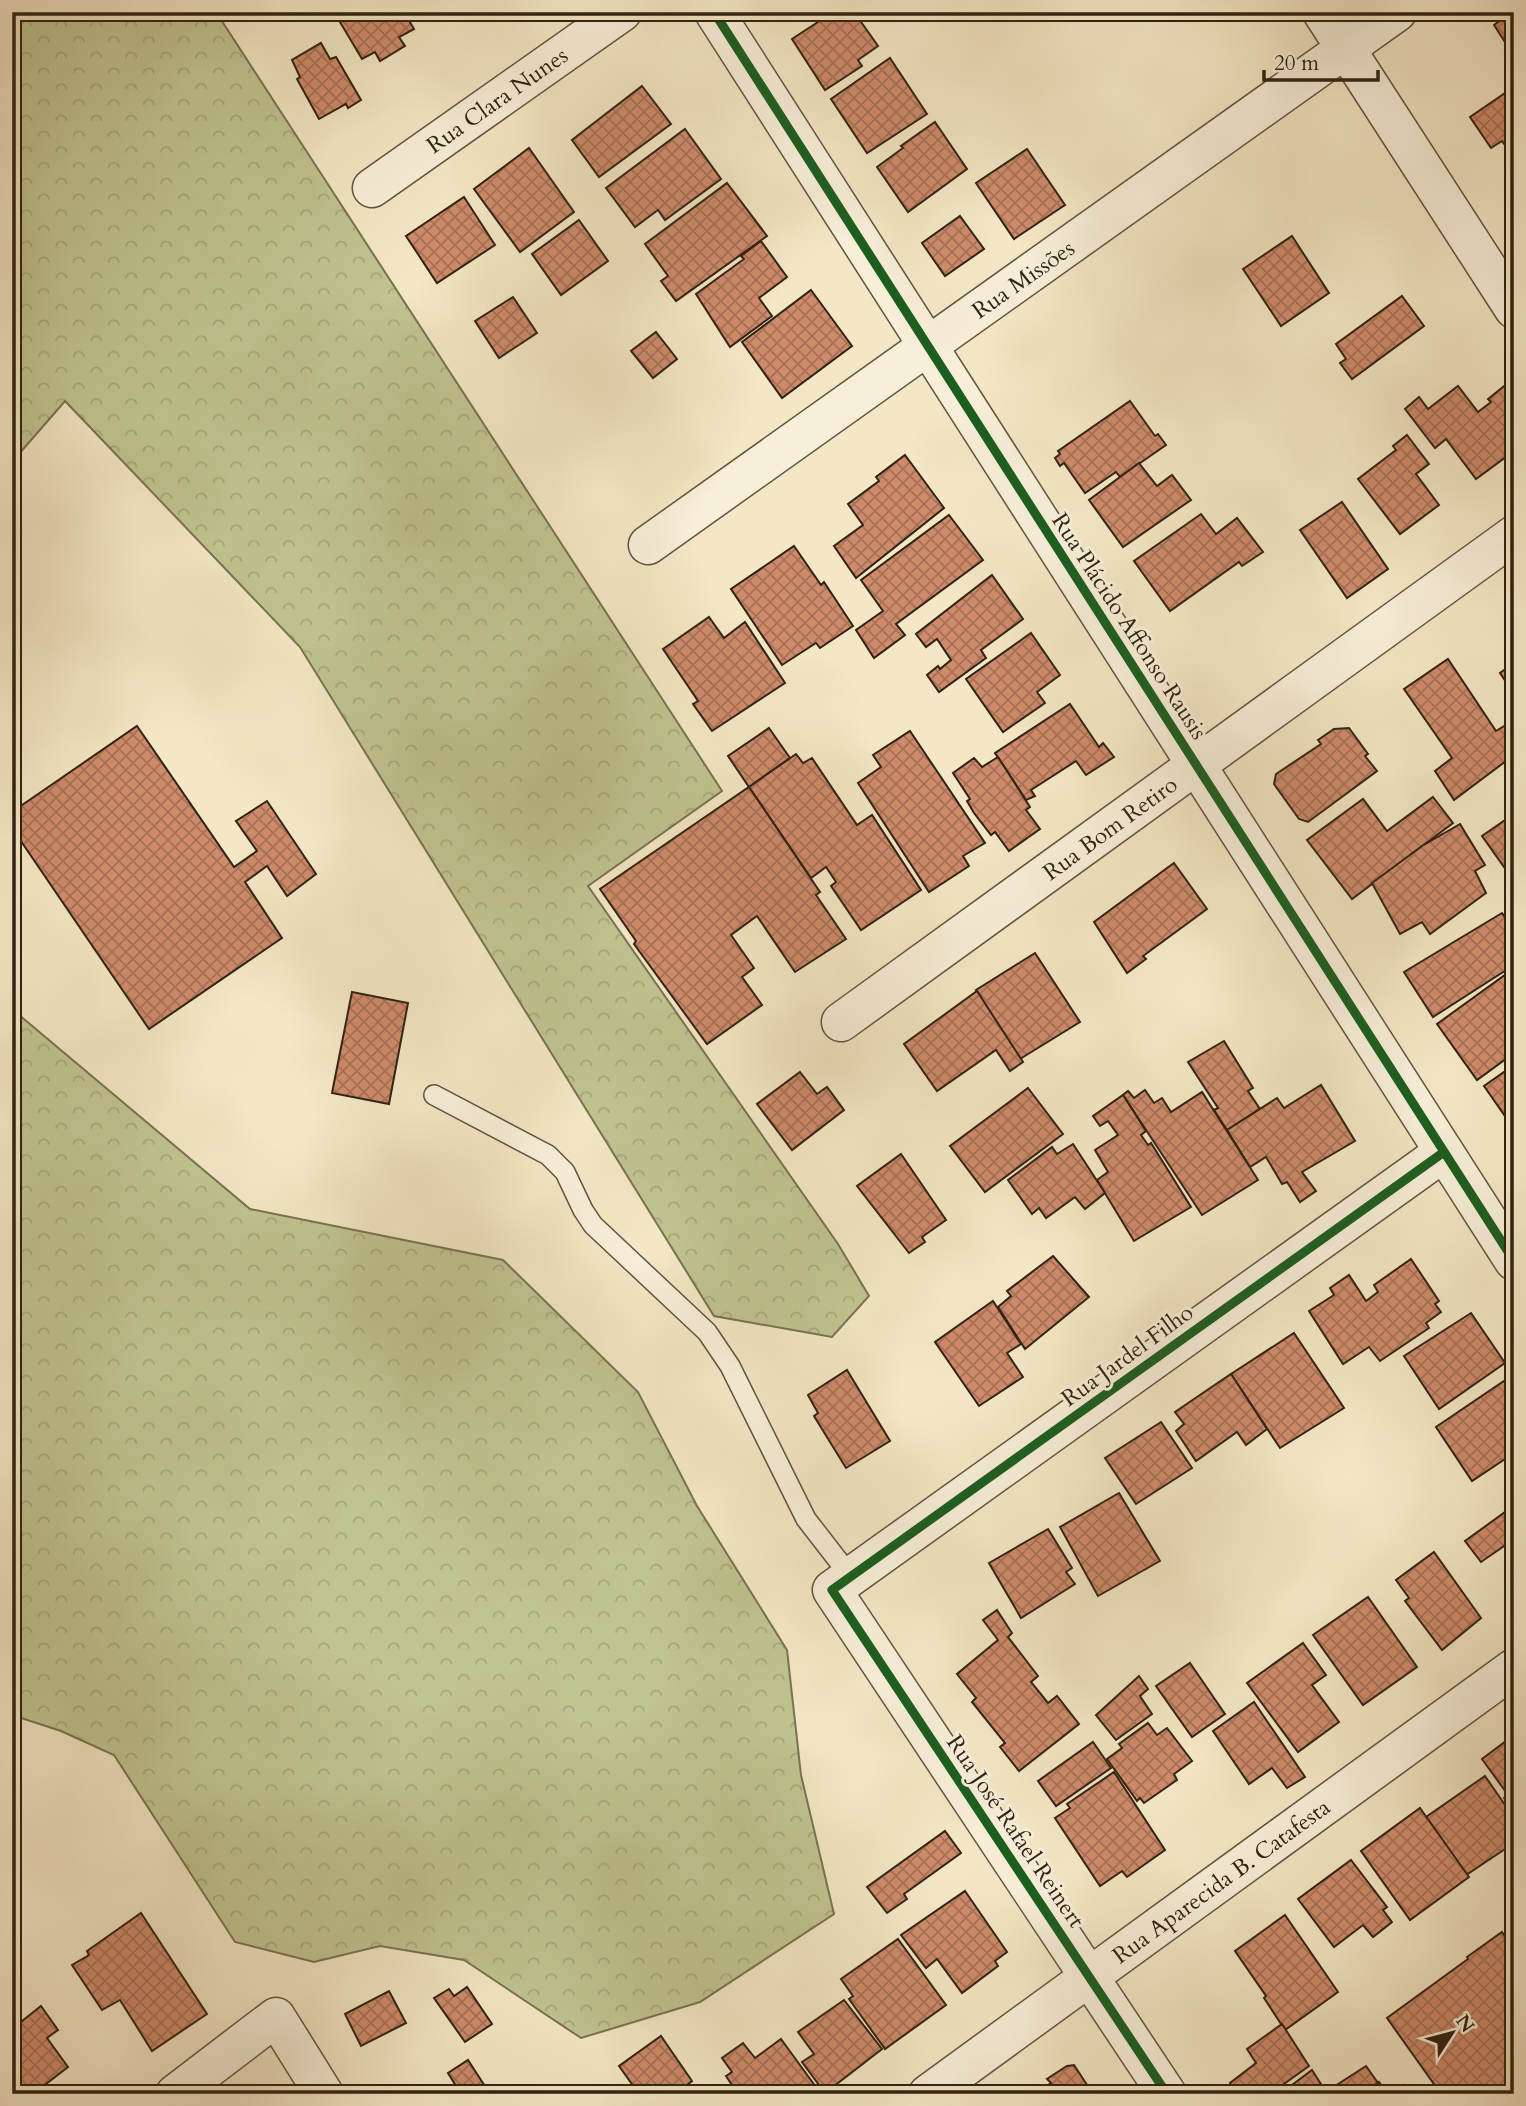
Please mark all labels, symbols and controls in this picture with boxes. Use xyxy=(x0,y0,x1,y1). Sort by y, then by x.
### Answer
scale bar xyxy=(1264,38,1377,82)
street label: Rua Clara Nunes xyxy=(420,40,574,161)
text: 20 m xyxy=(1274,49,1319,78)
street label: Rua Missões xyxy=(966,233,1081,326)
street label: Rua Plácido Affonso Rausis xyxy=(1045,507,1215,746)
street label: Rua Bom Retiro xyxy=(1037,769,1184,888)
street label: Rua Jardel Filho xyxy=(1055,1297,1200,1414)
street label: Rua José Rafael Reinert xyxy=(939,1729,1092,1934)
street label: Rua Aparecida B. Catafesta xyxy=(1106,1792,1336,1971)
north arrow xyxy=(1418,1997,1488,2068)
text: N xyxy=(1450,2009,1481,2038)

